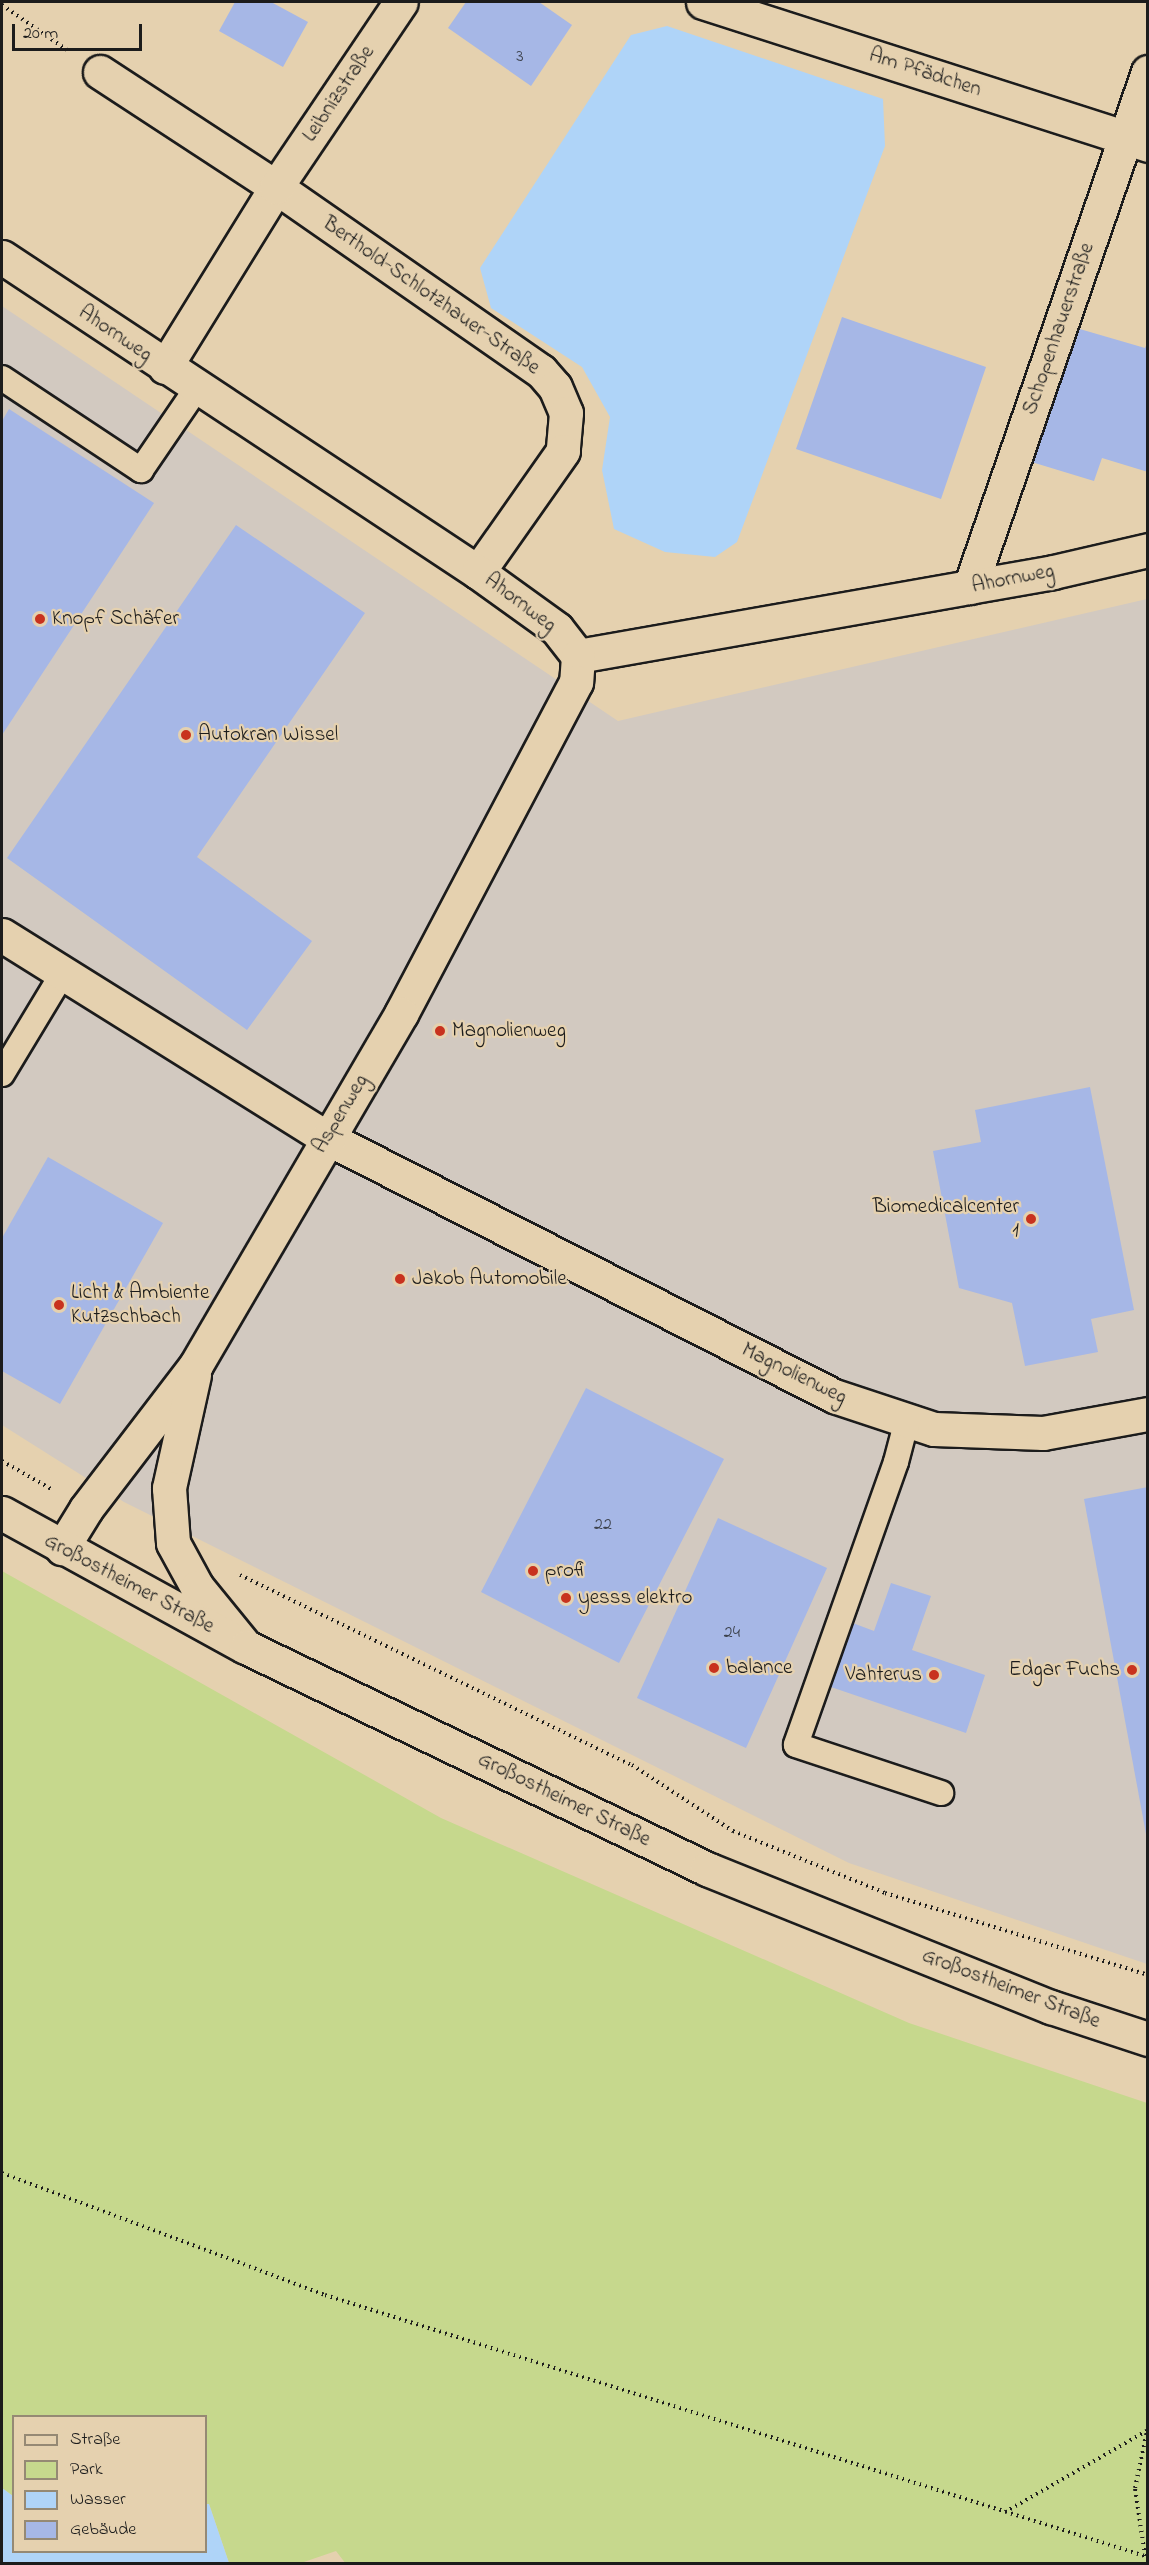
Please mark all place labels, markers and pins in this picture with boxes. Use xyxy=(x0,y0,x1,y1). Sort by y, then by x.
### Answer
place label: Knopf Schäfer xyxy=(52,606,179,632)
marker: Knopf Schäfer xyxy=(33,612,47,626)
place label: Autokran Wissel xyxy=(198,722,338,748)
marker: Autokran Wissel xyxy=(179,728,193,742)
place label: Magnolienweg xyxy=(452,1018,566,1044)
marker: Magnolienweg xyxy=(433,1024,447,1038)
place label: Biomedicalcenter 1 xyxy=(873,1194,1019,1244)
marker: Biomedicalcenter 1 xyxy=(1024,1212,1038,1226)
place label: Jakob Automobile xyxy=(412,1266,567,1292)
marker: Jakob Automobile xyxy=(393,1272,407,1286)
place label: Licht & Ambiente Kutzschbach xyxy=(71,1280,209,1330)
marker: Licht & Ambiente Kutzschbach xyxy=(52,1298,66,1312)
place label: profi xyxy=(545,1558,587,1584)
marker: profi xyxy=(526,1564,540,1578)
place label: yesss elektro xyxy=(578,1585,692,1611)
marker: yesss elektro xyxy=(559,1591,573,1605)
place label: balance xyxy=(726,1655,792,1681)
place label: Edgar Fuchs xyxy=(1009,1657,1120,1683)
marker: balance xyxy=(707,1661,721,1675)
place label: Vahterus xyxy=(845,1662,922,1688)
marker: Edgar Fuchs xyxy=(1125,1663,1139,1677)
marker: Vahterus xyxy=(927,1668,941,1682)

